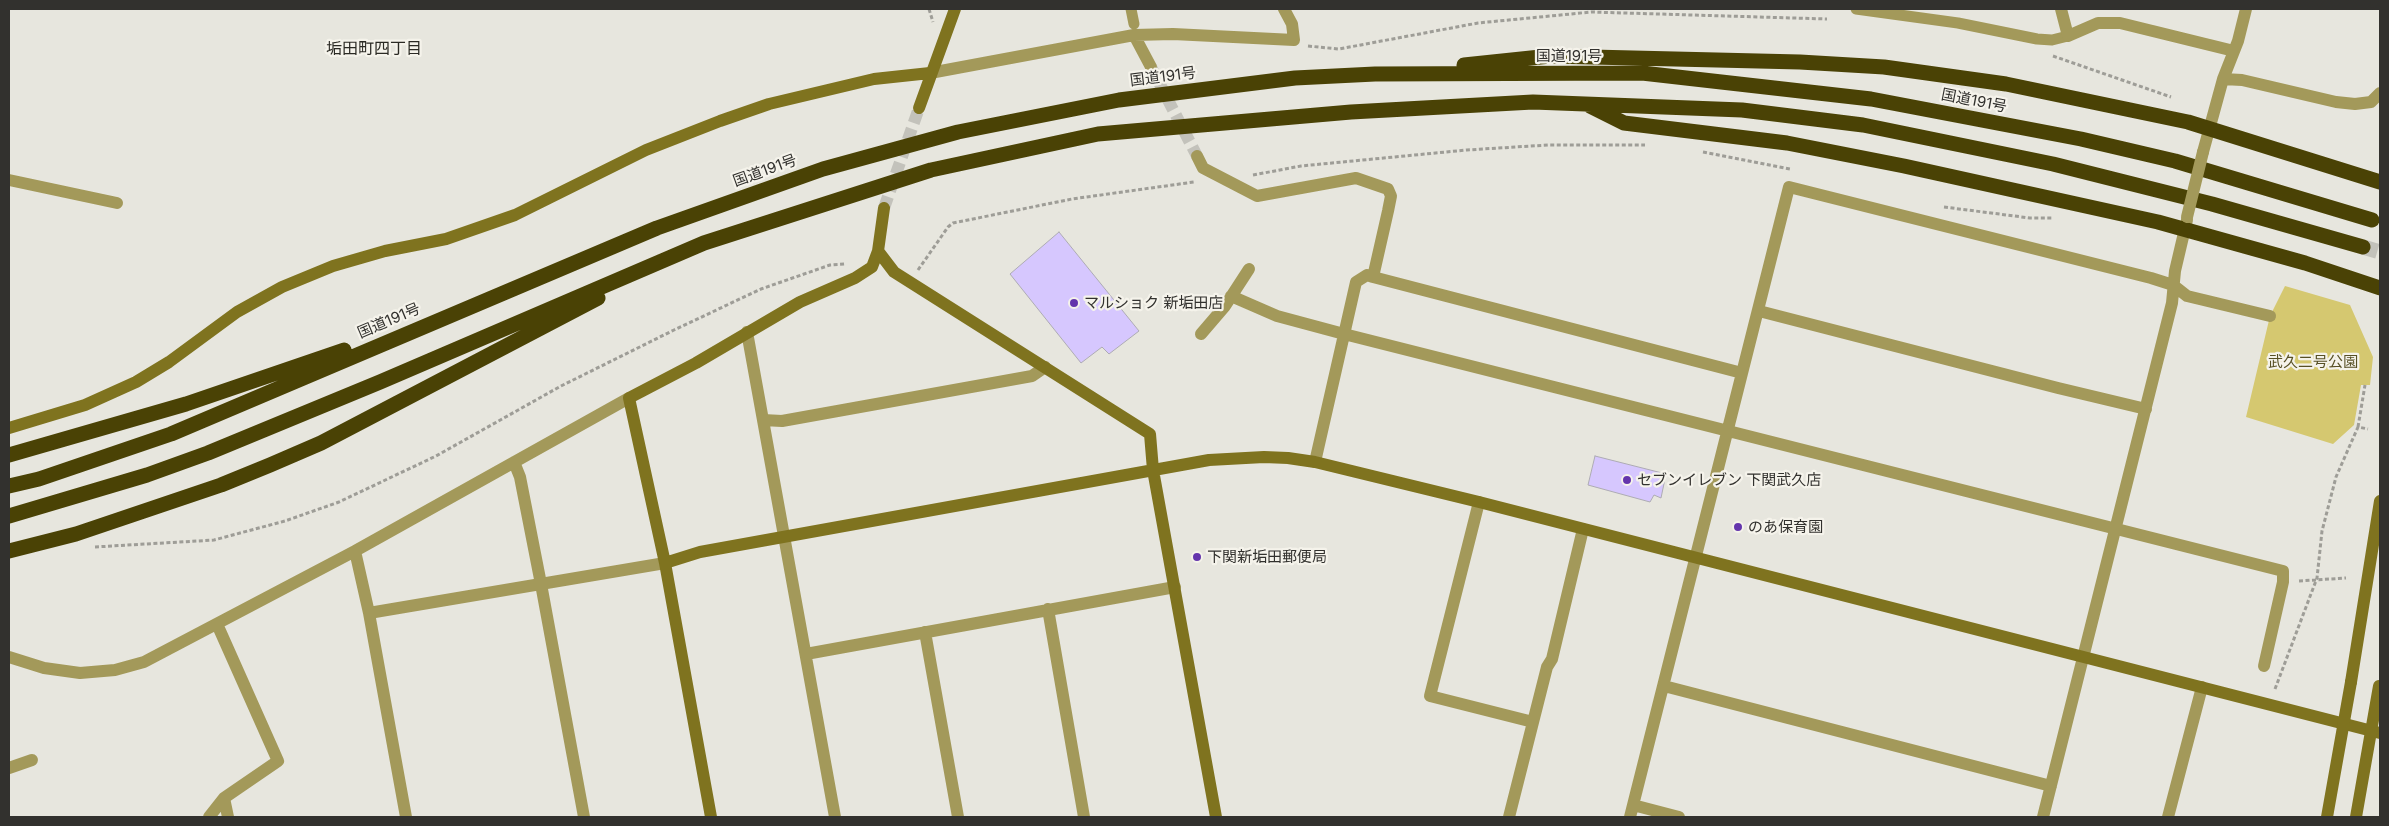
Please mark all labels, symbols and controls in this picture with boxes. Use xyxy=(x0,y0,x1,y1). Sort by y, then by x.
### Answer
district label: 垢田町四丁目 xyxy=(326,39,422,59)
street label: 国道191号 xyxy=(1536,47,1602,65)
street label: 国道191号 xyxy=(1129,64,1197,90)
street label: 国道191号 xyxy=(1940,86,2008,116)
street label: 国道191号 xyxy=(731,151,799,191)
place label: マルショク 新垢田店 xyxy=(1084,294,1223,312)
marker: マルショク 新垢田店 xyxy=(1068,297,1080,309)
street label: 国道191号 xyxy=(355,300,423,342)
park label: 武久二号公園 xyxy=(2268,353,2358,371)
place label: セブンイレブン 下関武久店 xyxy=(1637,471,1821,489)
marker: セブンイレブン 下関武久店 xyxy=(1621,474,1633,486)
place label: のあ保育園 xyxy=(1748,518,1823,536)
marker: のあ保育園 xyxy=(1732,521,1744,533)
place label: 下関新垢田郵便局 xyxy=(1207,548,1327,566)
marker: 下関新垢田郵便局 xyxy=(1191,551,1203,563)

